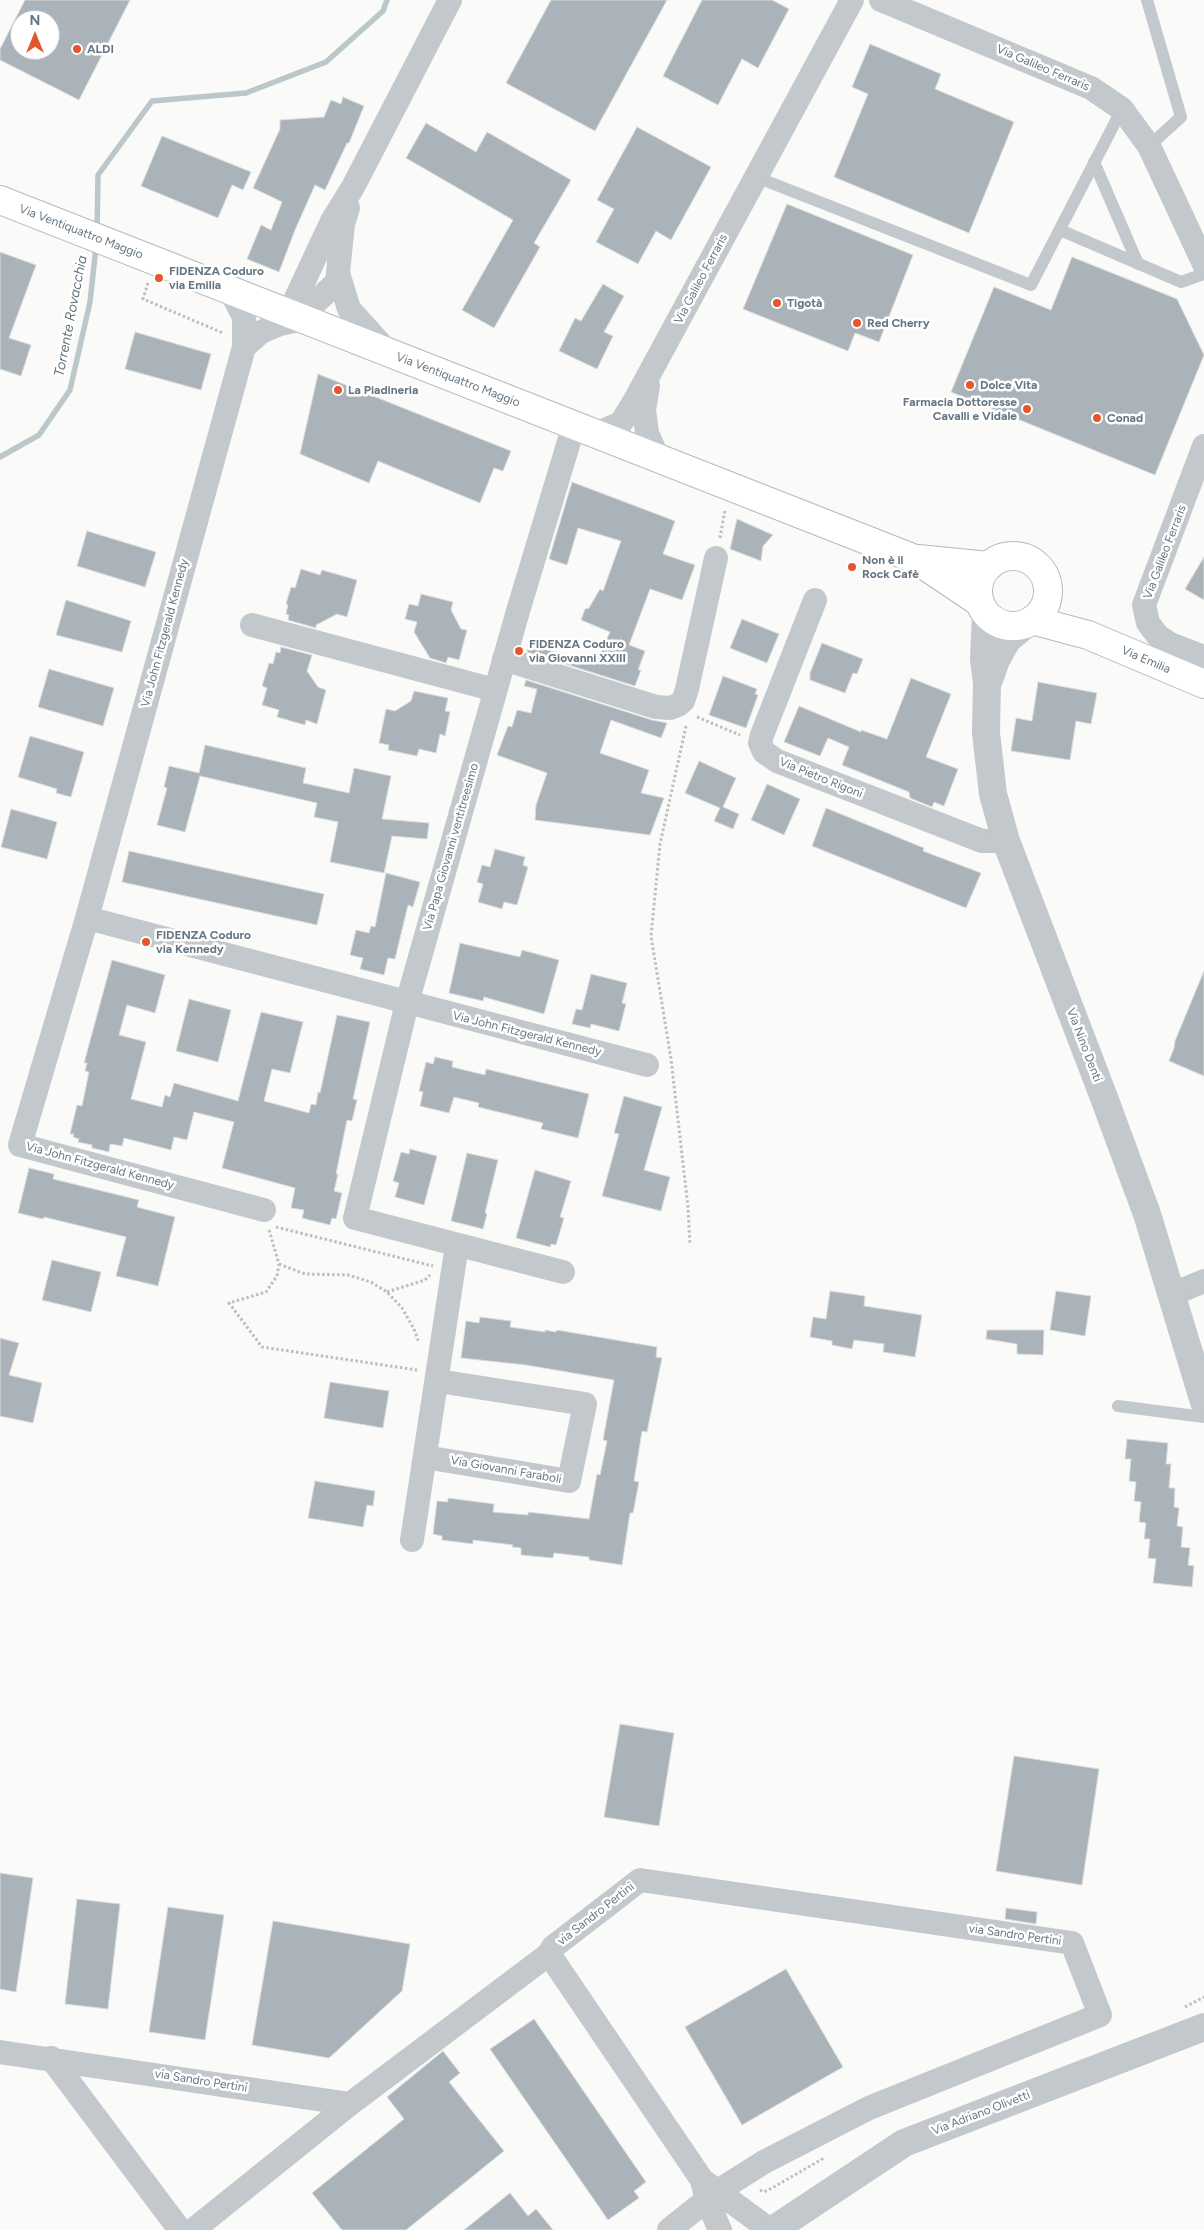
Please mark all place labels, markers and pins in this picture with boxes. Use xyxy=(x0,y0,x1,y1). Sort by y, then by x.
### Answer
place label: ALDI xyxy=(87,42,114,56)
marker: ALDI xyxy=(71,43,83,55)
place label: FIDENZA Coduro via Emilia xyxy=(169,264,264,292)
marker: FIDENZA Coduro via Emilia xyxy=(153,272,165,284)
place label: Tigotà xyxy=(787,296,822,310)
marker: Tigotà xyxy=(771,297,783,309)
place label: Red Cherry xyxy=(867,316,930,330)
marker: Red Cherry xyxy=(851,317,863,329)
place label: Dolce Vita xyxy=(980,378,1037,392)
marker: Dolce Vita xyxy=(964,379,976,391)
place label: La Piadineria xyxy=(348,383,418,397)
marker: La Piadineria xyxy=(332,384,344,396)
place label: Farmacia Dottoresse Cavalli e Vidale xyxy=(903,395,1017,423)
marker: Farmacia Dottoresse Cavalli e Vidale xyxy=(1021,403,1033,415)
place label: Conad xyxy=(1107,411,1143,425)
marker: Conad xyxy=(1091,412,1103,424)
place label: Non è il Rock Cafè xyxy=(862,553,919,581)
marker: Non è il Rock Cafè xyxy=(846,561,858,573)
place label: FIDENZA Coduro via Giovanni XXIII xyxy=(529,637,626,665)
marker: FIDENZA Coduro via Giovanni XXIII xyxy=(513,645,525,657)
place label: FIDENZA Coduro via Kennedy xyxy=(156,928,251,956)
marker: FIDENZA Coduro via Kennedy xyxy=(140,936,152,948)

